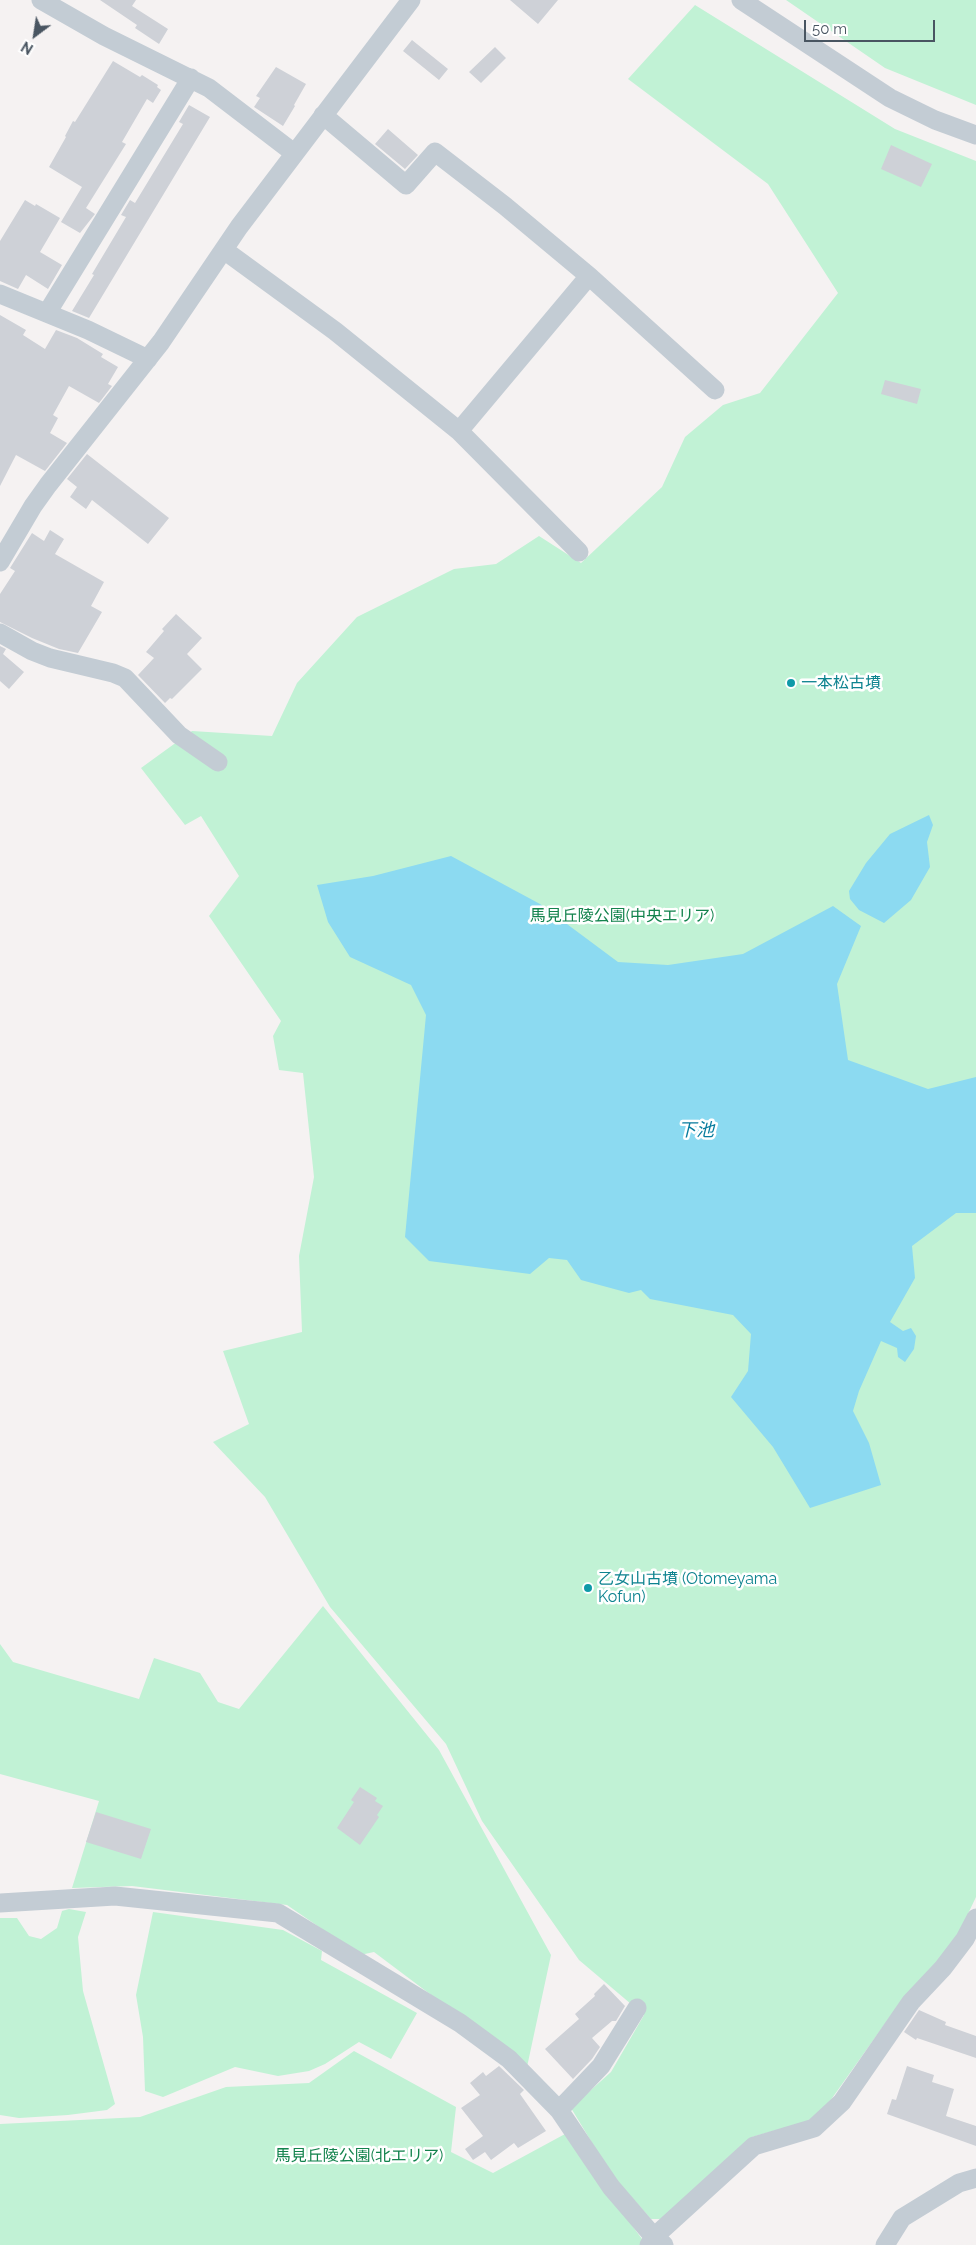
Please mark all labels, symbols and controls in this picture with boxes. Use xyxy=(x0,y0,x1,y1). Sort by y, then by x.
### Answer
north arrow xyxy=(10,10,60,60)
scale bar xyxy=(806,10,937,42)
text: 50 m xyxy=(812,20,847,38)
text: N xyxy=(19,38,36,57)
place label: 一本松古墳 xyxy=(801,673,881,693)
marker: 一本松古墳 xyxy=(785,677,797,689)
park label: 馬見丘陵公園(中央エリア) xyxy=(530,906,714,926)
water label: 下池 xyxy=(678,1120,714,1142)
place label: 乙女山古墳 (Otomeyama Kofun) xyxy=(598,1569,777,1607)
marker: 乙女山古墳 (Otomeyama Kofun) xyxy=(582,1582,594,1594)
park label: 馬見丘陵公園(北エリア) xyxy=(275,2146,443,2166)

